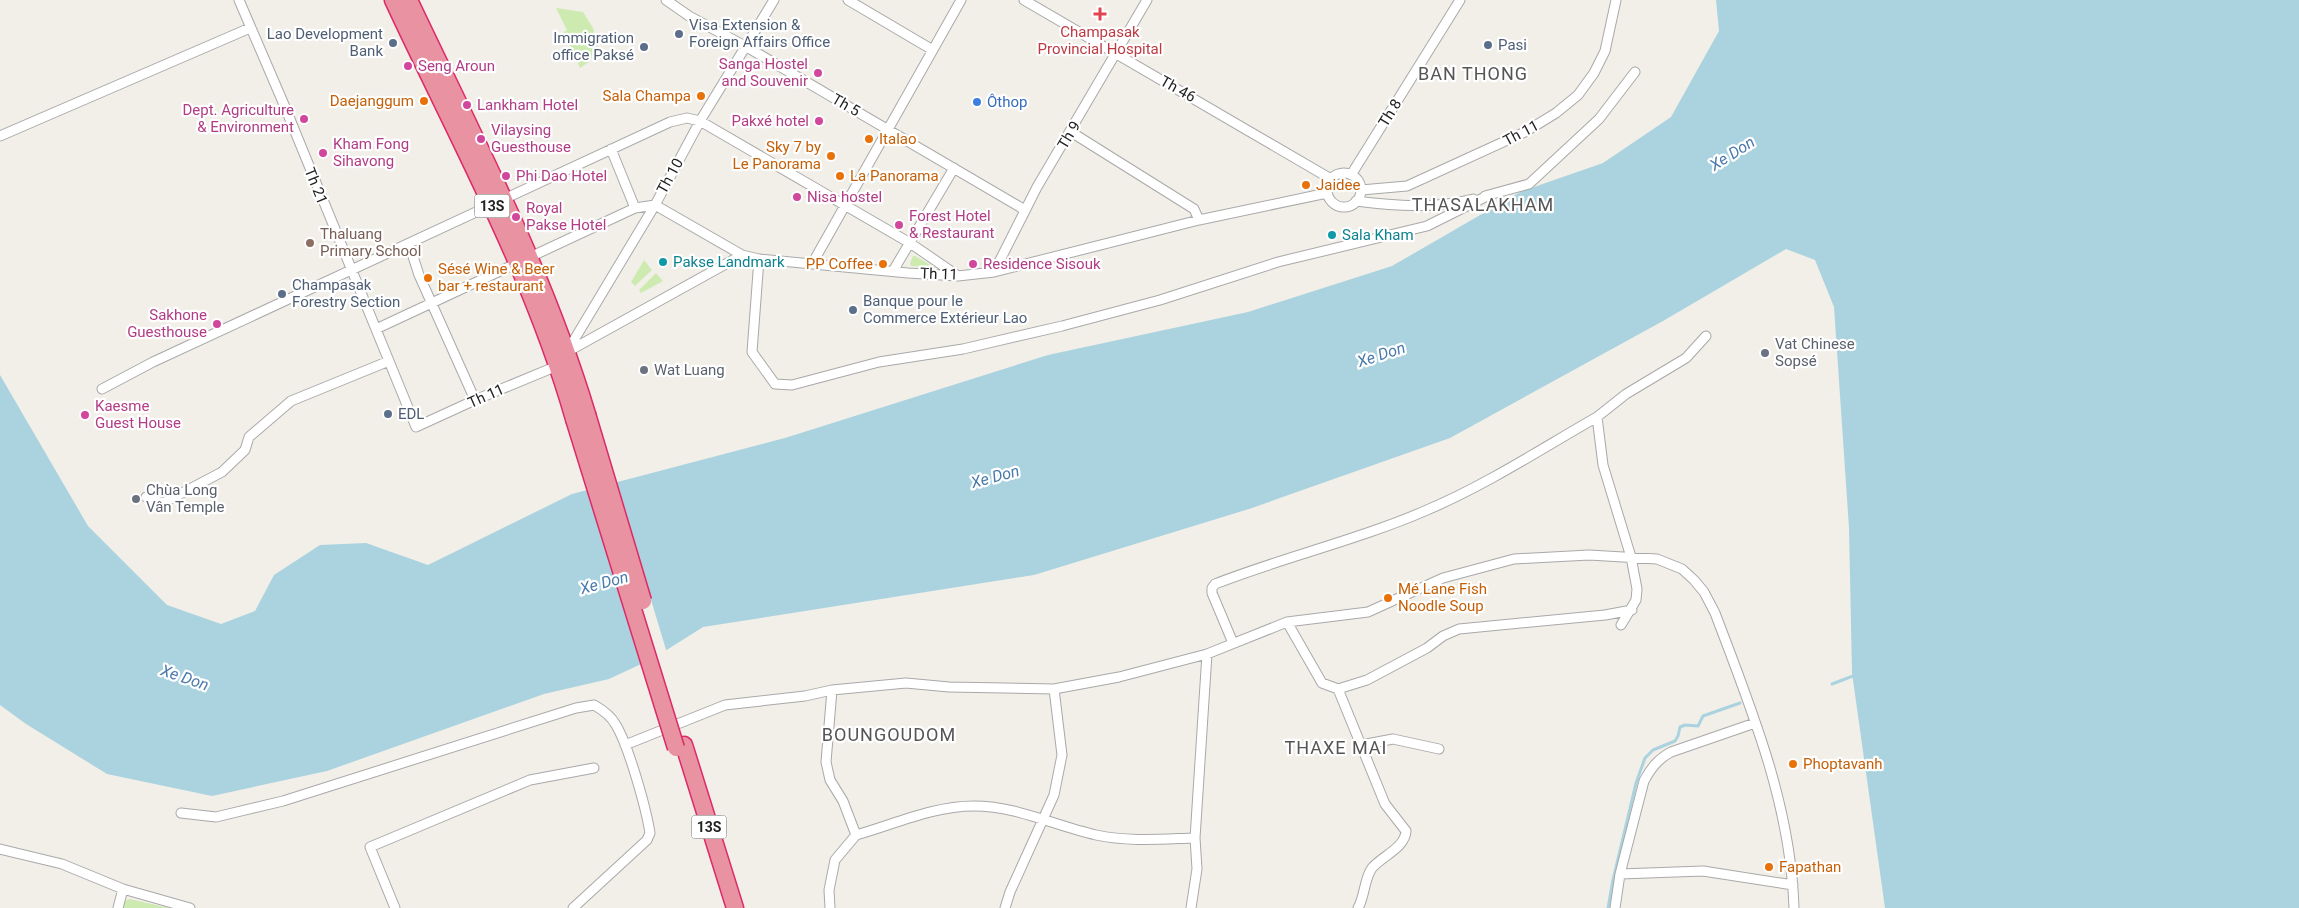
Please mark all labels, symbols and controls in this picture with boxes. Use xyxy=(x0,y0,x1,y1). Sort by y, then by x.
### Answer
marker: Champasak Provincial Hospital xyxy=(1093,7,1107,21)
place label: Visa Extension & Foreign Affairs Office xyxy=(689,16,830,51)
place label: Champasak Provincial Hospital xyxy=(1038,23,1162,58)
place label: Lao Development Bank xyxy=(267,25,383,60)
marker: Visa Extension & Foreign Affairs Office xyxy=(673,28,685,40)
place label: Immigration office Paksé xyxy=(552,29,634,64)
place label: Pasi xyxy=(1498,36,1527,54)
marker: Lao Development Bank xyxy=(387,37,399,49)
marker: Pasi xyxy=(1482,39,1494,51)
marker: Immigration office Paksé xyxy=(638,41,650,53)
place label: Sanga Hostel and Souvenir xyxy=(719,55,808,90)
place label: Seng Aroun xyxy=(418,57,495,75)
marker: Seng Aroun xyxy=(402,60,414,72)
district label: BAN THONG xyxy=(1418,63,1528,84)
marker: Sanga Hostel and Souvenir xyxy=(812,67,824,79)
street label: Th 46 xyxy=(1157,72,1199,106)
place label: Sala Champa xyxy=(602,87,691,105)
marker: Sala Champa xyxy=(695,90,707,102)
street label: Th 5 xyxy=(829,90,863,120)
place label: Daejanggum xyxy=(330,92,414,110)
place label: Ôthop xyxy=(987,93,1027,111)
marker: Daejanggum xyxy=(418,95,430,107)
place label: Lankham Hotel xyxy=(477,96,578,114)
marker: Ôthop xyxy=(971,96,983,108)
street label: Th 8 xyxy=(1375,96,1405,130)
marker: Lankham Hotel xyxy=(461,99,473,111)
place label: Dept. Agriculture & Environment xyxy=(182,101,294,136)
place label: Pakxé hotel xyxy=(732,112,809,130)
marker: Dept. Agriculture & Environment xyxy=(298,113,310,125)
marker: Pakxé hotel xyxy=(813,115,825,127)
street label: Th 11 xyxy=(1500,116,1542,150)
street label: Th 9 xyxy=(1054,118,1084,152)
place label: Vilaysing Guesthouse xyxy=(491,121,571,156)
place label: Italao xyxy=(879,130,917,148)
water label: Xe Don xyxy=(1705,132,1758,175)
marker: Vilaysing Guesthouse xyxy=(475,133,487,145)
marker: Italao xyxy=(863,133,875,145)
place label: Kham Fong Sihavong xyxy=(333,135,409,170)
place label: Sky 7 by Le Panorama xyxy=(733,138,821,173)
marker: Kham Fong Sihavong xyxy=(317,147,329,159)
marker: Sky 7 by Le Panorama xyxy=(825,150,837,162)
street label: Th 10 xyxy=(653,155,687,197)
street label: Th 21 xyxy=(301,165,331,207)
place label: Phi Dao Hotel xyxy=(516,167,607,185)
place label: La Panorama xyxy=(850,167,939,185)
marker: Phi Dao Hotel xyxy=(500,170,512,182)
marker: La Panorama xyxy=(834,170,846,182)
place label: Jaidee xyxy=(1316,176,1360,194)
marker: Jaidee xyxy=(1300,179,1312,191)
place label: Nisa hostel xyxy=(807,188,882,206)
marker: Nisa hostel xyxy=(791,191,803,203)
district label: THASALAKHAM xyxy=(1412,194,1554,215)
road number: 13S xyxy=(474,195,510,218)
place label: Royal Pakse Hotel xyxy=(526,199,606,234)
place label: Forest Hotel & Restaurant xyxy=(909,207,995,242)
marker: Royal Pakse Hotel xyxy=(510,211,522,223)
marker: Forest Hotel & Restaurant xyxy=(893,219,905,231)
place label: Thaluang Primary School xyxy=(320,225,421,260)
place label: Sala Kham xyxy=(1342,226,1414,244)
marker: Sala Kham xyxy=(1326,229,1338,241)
marker: Thaluang Primary School xyxy=(304,237,316,249)
place label: Pakse Landmark xyxy=(673,253,785,271)
place label: PP Coffee xyxy=(806,255,873,273)
place label: Residence Sisouk xyxy=(983,255,1101,273)
marker: Pakse Landmark xyxy=(657,256,669,268)
marker: PP Coffee xyxy=(877,258,889,270)
marker: Residence Sisouk xyxy=(967,258,979,270)
place label: Sésé Wine & Beer bar + restaurant xyxy=(438,260,555,295)
street label: Th 11 xyxy=(920,264,958,284)
marker: Sésé Wine & Beer bar + restaurant xyxy=(422,272,434,284)
place label: Champasak Forestry Section xyxy=(292,276,400,311)
marker: Champasak Forestry Section xyxy=(276,288,288,300)
place label: Banque pour le Commerce Extérieur Lao xyxy=(863,292,1027,327)
marker: Banque pour le Commerce Extérieur Lao xyxy=(847,304,859,316)
place label: Sakhone Guesthouse xyxy=(127,306,207,341)
marker: Sakhone Guesthouse xyxy=(211,318,223,330)
place label: Vat Chinese Sopsé xyxy=(1775,335,1855,370)
water label: Xe Don xyxy=(1354,338,1408,371)
marker: Vat Chinese Sopsé xyxy=(1759,347,1771,359)
place label: Wat Luang xyxy=(654,361,725,379)
marker: Wat Luang xyxy=(638,364,650,376)
street label: Th 11 xyxy=(465,380,507,412)
place label: Kaesme Guest House xyxy=(95,397,181,432)
place label: EDL xyxy=(398,405,424,423)
marker: EDL xyxy=(382,408,394,420)
marker: Kaesme Guest House xyxy=(79,409,91,421)
water label: Xe Don xyxy=(968,461,1021,492)
place label: Chùa Long Vân Temple xyxy=(146,481,224,516)
marker: Chùa Long Vân Temple xyxy=(130,493,142,505)
water label: Xe Don xyxy=(577,567,630,598)
place label: Mé Lane Fish Noodle Soup xyxy=(1398,580,1487,615)
marker: Mé Lane Fish Noodle Soup xyxy=(1382,592,1394,604)
water label: Xe Don xyxy=(157,660,211,694)
district label: BOUNGOUDOM xyxy=(822,724,956,745)
district label: THAXE MAI xyxy=(1285,737,1387,758)
place label: Phoptavanh xyxy=(1803,755,1883,773)
marker: Phoptavanh xyxy=(1787,758,1799,770)
road number: 13S xyxy=(692,816,726,839)
place label: Fapathan xyxy=(1779,858,1841,876)
marker: Fapathan xyxy=(1763,861,1775,873)

